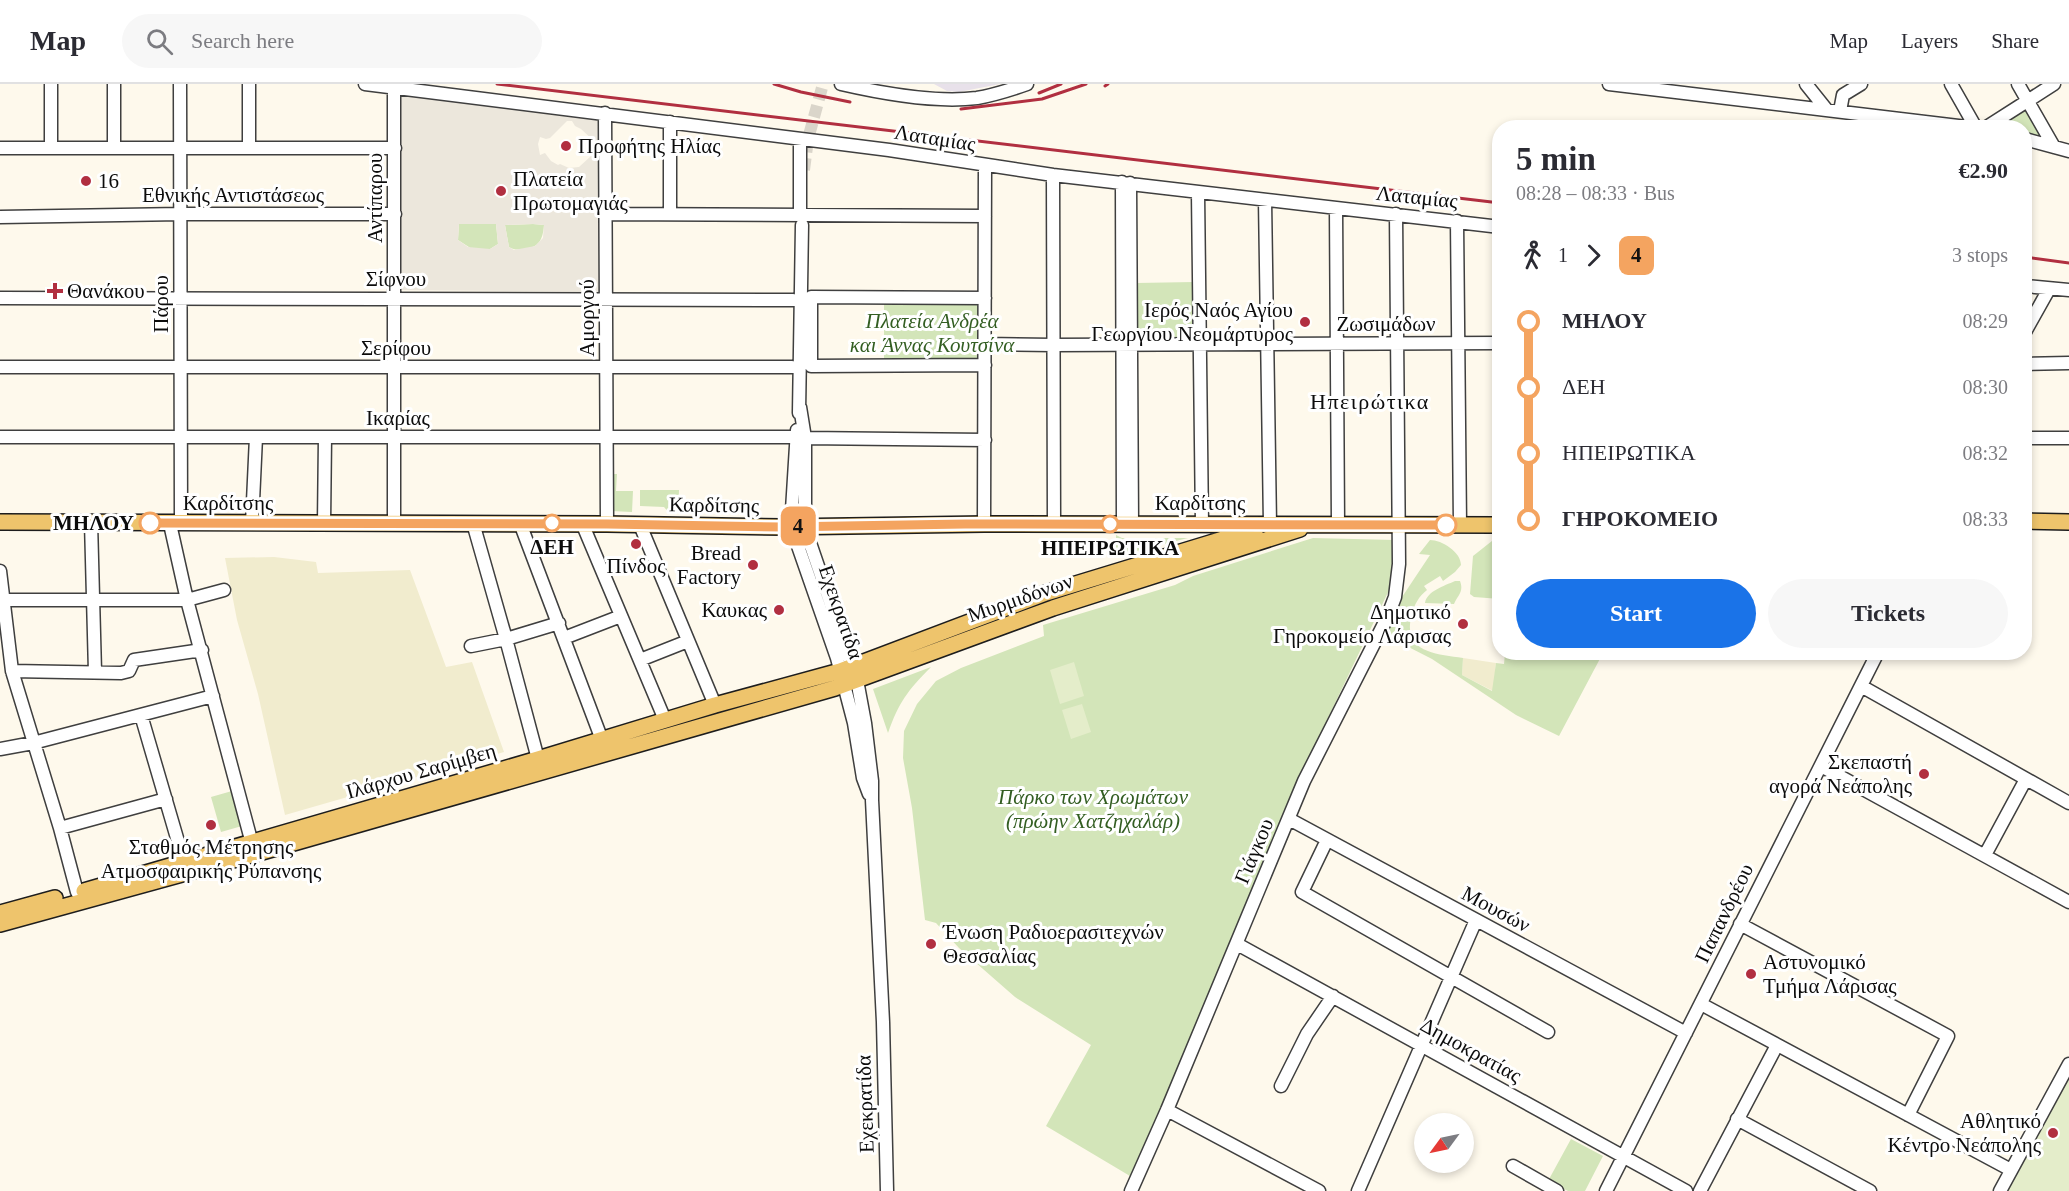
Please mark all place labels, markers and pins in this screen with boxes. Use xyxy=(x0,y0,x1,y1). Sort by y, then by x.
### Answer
place label: Προφήτης Ηλίας xyxy=(578,134,721,158)
marker: Προφήτης Ηλίας xyxy=(559,139,573,153)
place label: Πλατεία Πρωτομαγιάς xyxy=(513,167,629,215)
place label: 16 xyxy=(98,169,119,193)
marker: 16 xyxy=(79,174,93,188)
marker: Πλατεία Πρωτομαγιάς xyxy=(494,184,508,198)
place label: Θανάκου xyxy=(67,279,145,303)
marker: Θανάκου xyxy=(48,284,62,298)
place label: Ιερός Ναός Αγίου Γεωργίου Νεομάρτυρος xyxy=(1091,298,1294,346)
marker: Ιερός Ναός Αγίου Γεωργίου Νεομάρτυρος xyxy=(1298,315,1312,329)
place label: ΜΗΛΟΥ xyxy=(53,511,134,535)
marker: ΜΗΛΟΥ xyxy=(139,512,161,534)
marker: ΔΕΗ xyxy=(543,514,561,532)
unlabelled marker xyxy=(1435,514,1457,536)
marker: ΗΠΕΙΡΩΤΙΚΑ xyxy=(1101,515,1119,533)
place label: ΔΕΗ xyxy=(530,535,574,559)
place label: ΗΠΕΙΡΩΤΙΚΑ xyxy=(1041,536,1180,560)
marker: Πίνδος xyxy=(629,537,643,551)
place label: Bread Factory xyxy=(677,541,741,589)
place label: Πίνδος xyxy=(606,554,666,578)
marker: Bread Factory xyxy=(746,558,760,572)
place label: Καυκας xyxy=(701,598,768,622)
place label: Δημοτικό Γηροκομείο Λάρισας xyxy=(1273,600,1452,648)
marker: Καυκας xyxy=(772,603,786,617)
marker: Δημοτικό Γηροκομείο Λάρισας xyxy=(1456,617,1470,631)
place label: Σκεπαστή αγορά Νεάπολης xyxy=(1769,750,1913,798)
marker: Σκεπαστή αγορά Νεάπολης xyxy=(1917,767,1931,781)
marker: Σταθμός Μέτρησης Ατμοσφαιρικής Ρύπανσης xyxy=(204,818,218,832)
place label: Σταθμός Μέτρησης Ατμοσφαιρικής Ρύπανσης xyxy=(101,835,322,883)
place label: Ένωση Ραδιοερασιτεχνών Θεσσαλίας xyxy=(942,920,1164,968)
marker: Ένωση Ραδιοερασιτεχνών Θεσσαλίας xyxy=(924,937,938,951)
place label: Αστυνομικό Τμήμα Λάρισας xyxy=(1763,950,1897,998)
marker: Αστυνομικό Τμήμα Λάρισας xyxy=(1744,967,1758,981)
place label: Αθλητικό Κέντρο Νεάπολης xyxy=(1887,1109,2042,1157)
marker: Αθλητικό Κέντρο Νεάπολης xyxy=(2046,1126,2060,1140)

